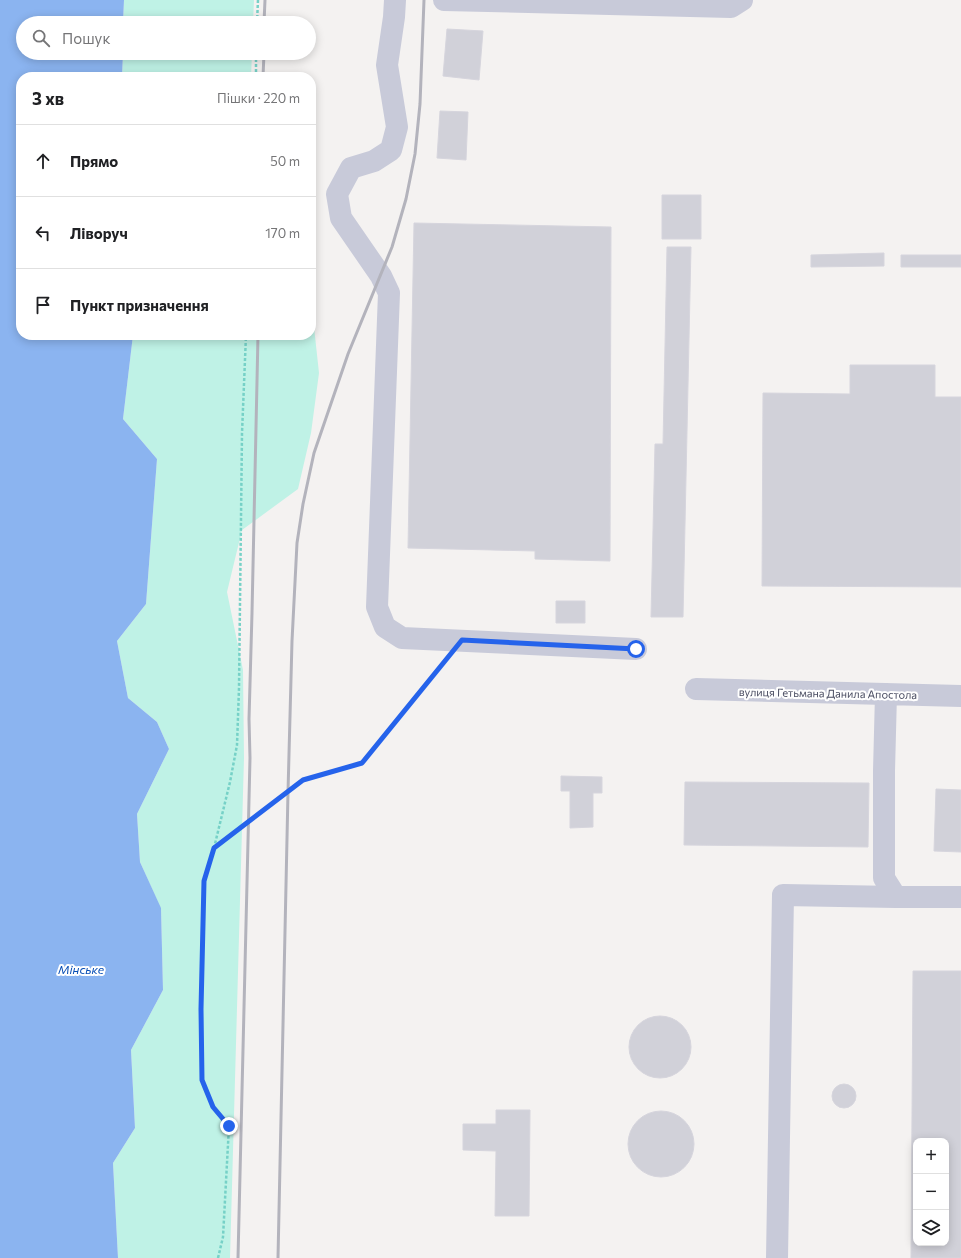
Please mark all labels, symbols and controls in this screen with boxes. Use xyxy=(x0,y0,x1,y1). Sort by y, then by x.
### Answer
search box xyxy=(16,16,316,60)
icon: search xyxy=(30,27,52,49)
text: Пошук xyxy=(62,29,110,47)
text: 3 хв xyxy=(32,88,64,109)
text: Пішки · 220 m xyxy=(217,90,300,106)
icon: ahead xyxy=(32,150,54,172)
text: Прямо xyxy=(70,152,118,170)
text: 50 m xyxy=(270,153,300,169)
icon: left xyxy=(32,222,54,244)
text: Ліворуч xyxy=(70,224,128,242)
text: 170 m xyxy=(265,225,300,241)
icon: arrive xyxy=(32,294,54,316)
text: Пункт призначення xyxy=(70,296,209,314)
route start xyxy=(627,640,645,658)
street label: вулиця Гетьмана Данила Апостола xyxy=(739,685,917,701)
water label: Мінське xyxy=(58,962,105,976)
route end xyxy=(220,1117,238,1135)
map controls xyxy=(913,1138,949,1246)
button: + xyxy=(913,1138,949,1174)
button: − xyxy=(913,1174,949,1210)
button: layers xyxy=(913,1210,949,1246)

